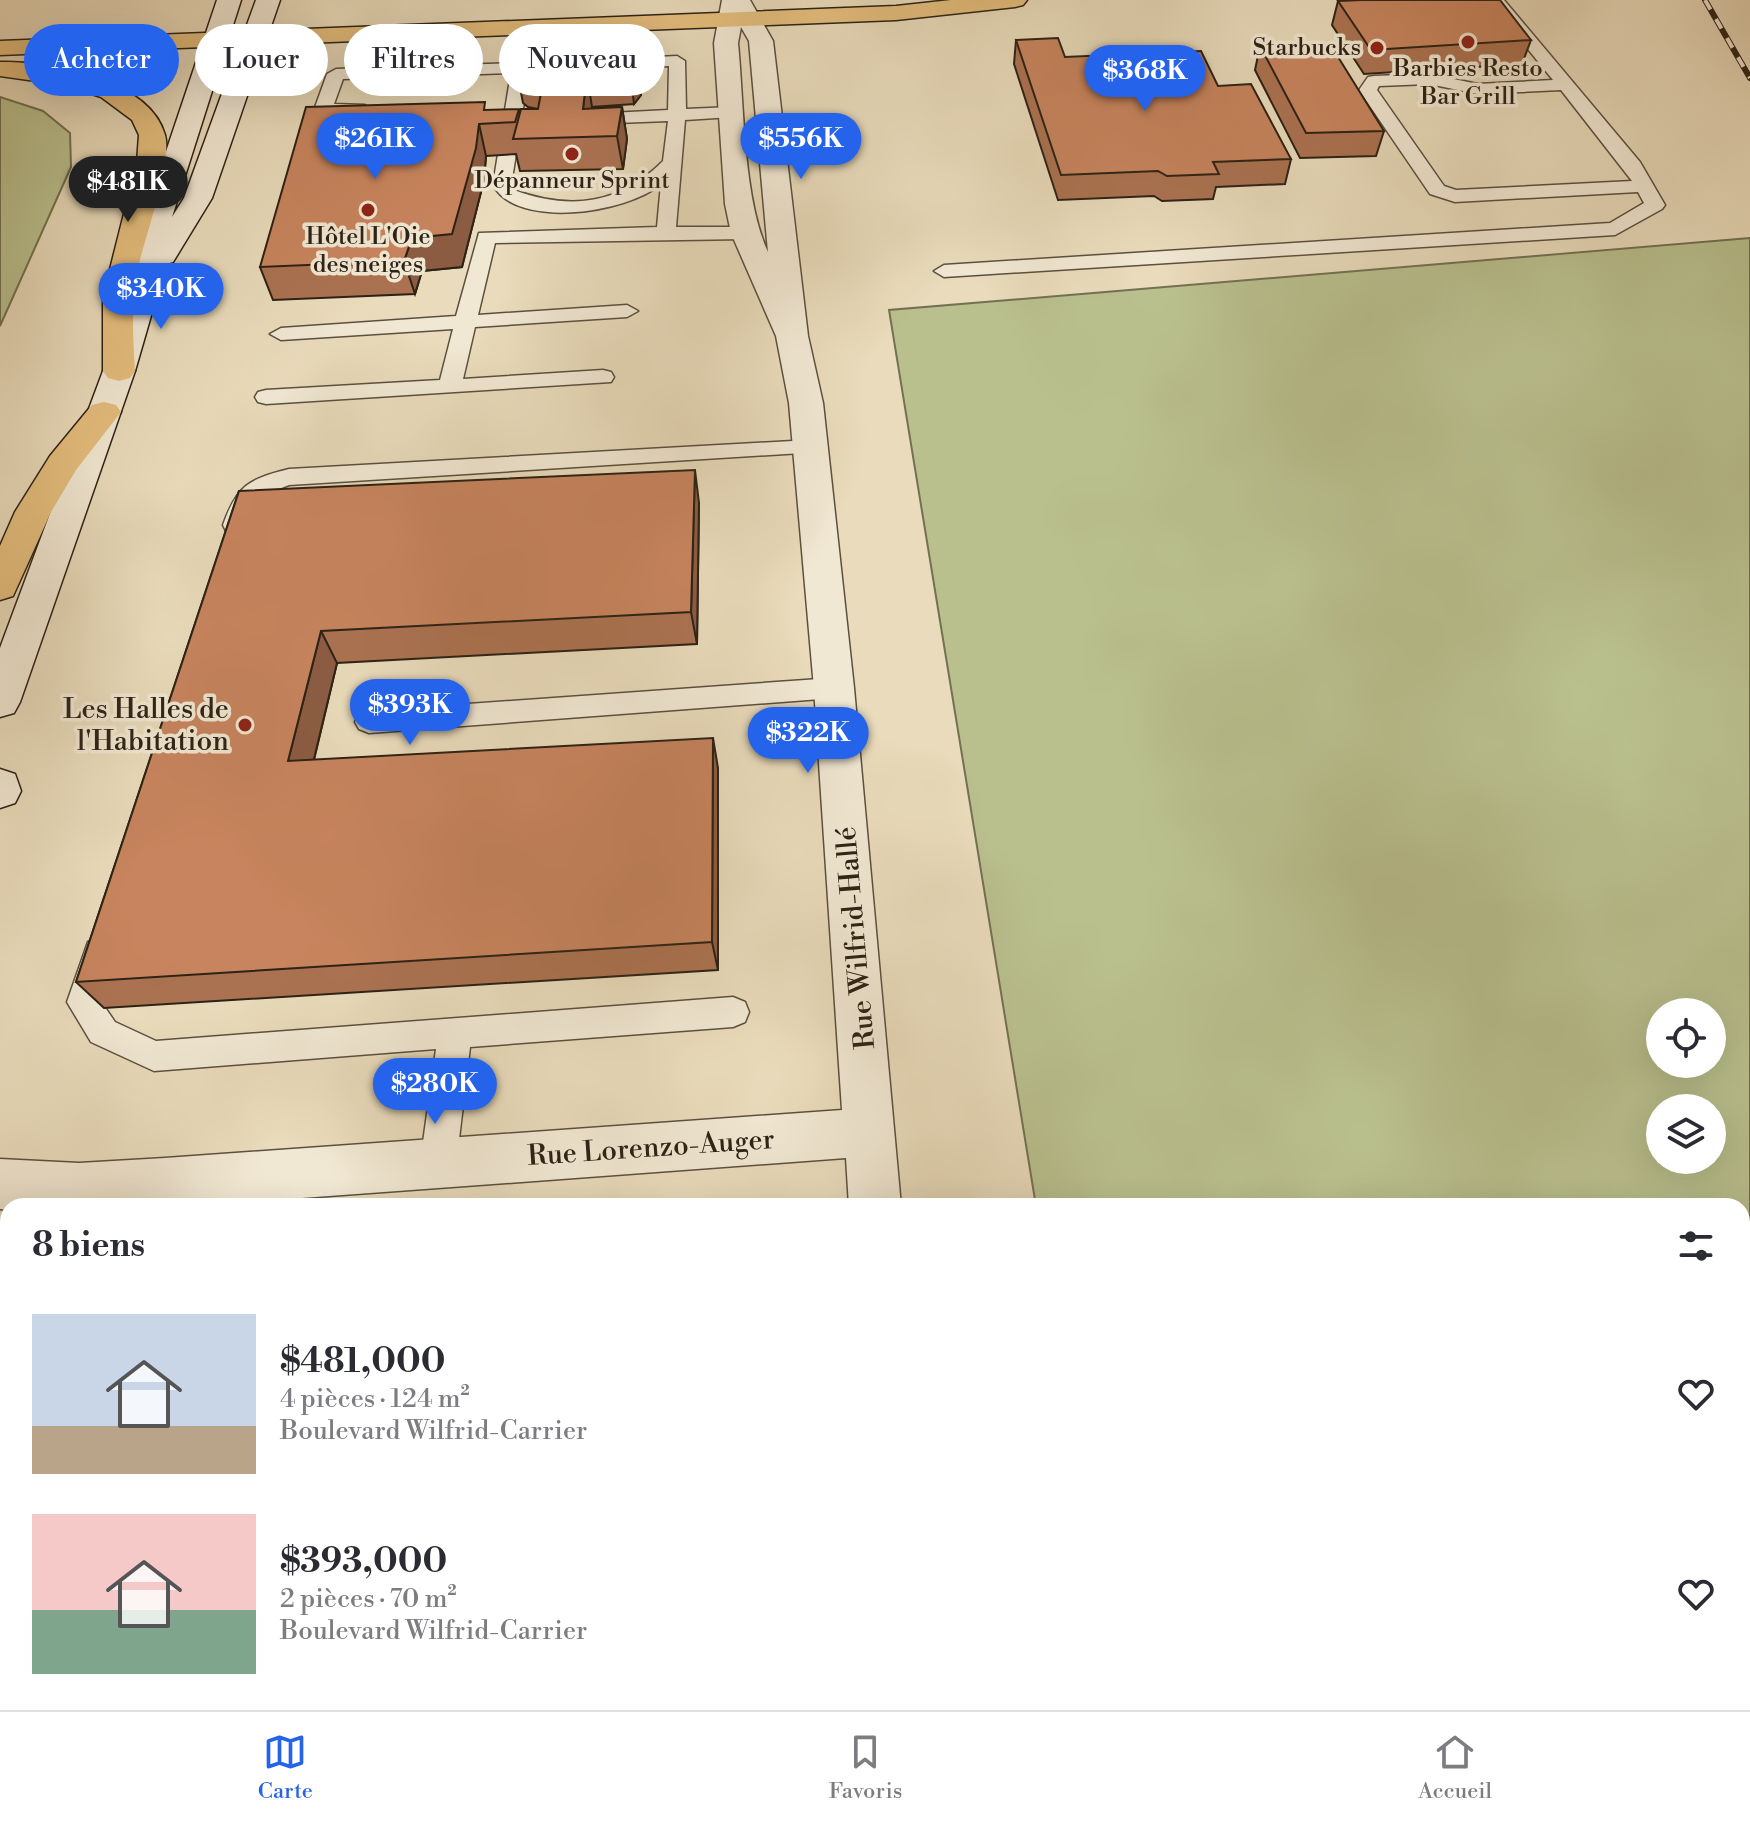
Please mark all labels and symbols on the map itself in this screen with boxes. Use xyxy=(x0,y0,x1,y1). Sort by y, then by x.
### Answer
place label: Starbucks xyxy=(1253,33,1361,63)
marker: Barbies Resto Bar Grill xyxy=(1459,33,1477,51)
marker: Starbucks xyxy=(1368,39,1386,57)
pin: $368K xyxy=(1089,45,1201,113)
place label: Barbies Resto Bar Grill xyxy=(1392,54,1543,112)
pin: $261K xyxy=(319,113,431,181)
pin: $556K xyxy=(745,113,857,181)
marker: Dépanneur Sprint xyxy=(563,145,581,163)
pin: $481K xyxy=(72,156,184,224)
place label: Dépanneur Sprint xyxy=(474,166,670,196)
marker: Hôtel L'Oie des neiges xyxy=(359,201,377,219)
place label: Hôtel L'Oie des neiges xyxy=(305,222,431,280)
pin: $340K xyxy=(105,263,217,331)
pin: $393K xyxy=(354,679,466,747)
place label: Les Halles de l'Habitation xyxy=(63,692,229,759)
pin: $322K xyxy=(752,707,864,775)
marker: Les Halles de l'Habitation xyxy=(236,716,254,734)
street label: Rue Wilfrid-Hallé xyxy=(829,825,883,1051)
pin: $280K xyxy=(379,1058,491,1126)
street label: Rue Lorenzo-Auger xyxy=(526,1122,776,1174)

